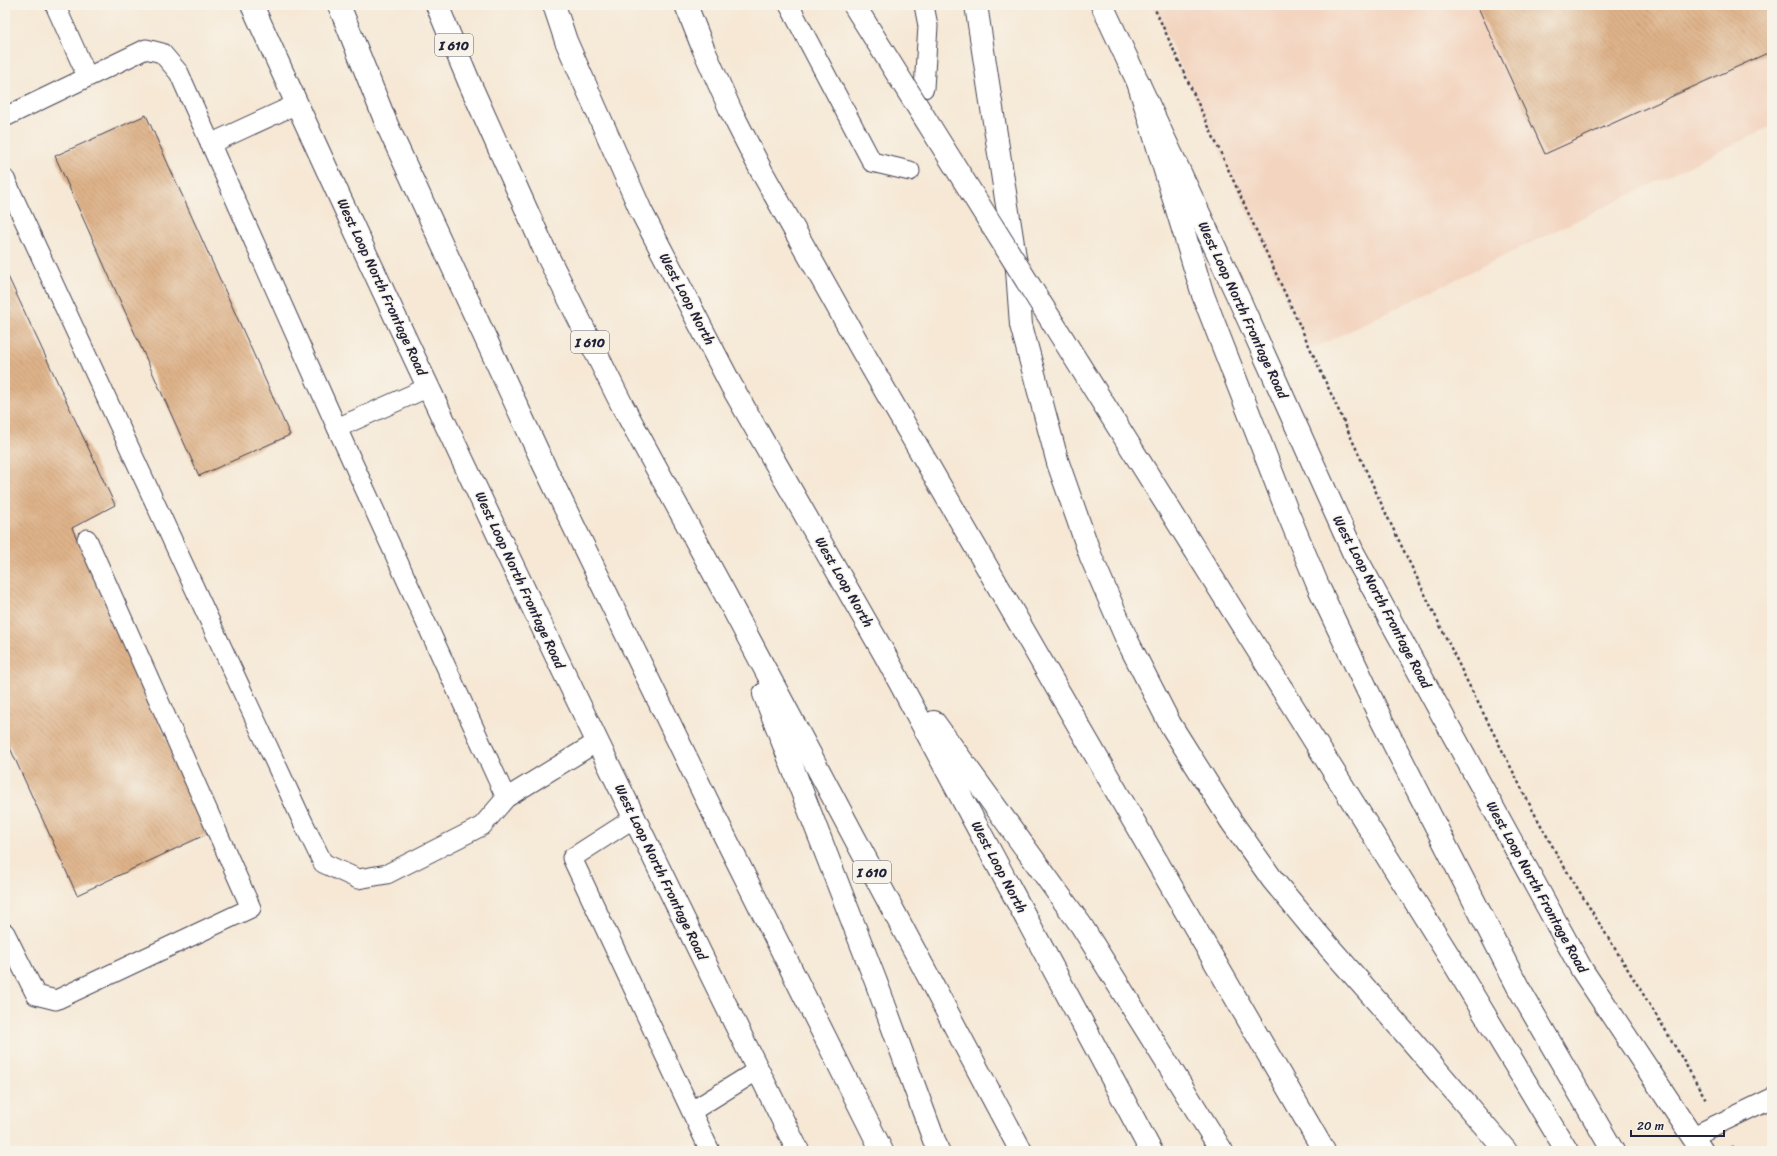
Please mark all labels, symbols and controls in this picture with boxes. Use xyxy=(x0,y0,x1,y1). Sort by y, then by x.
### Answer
road number: I 610 xyxy=(435,34,473,56)
street label: West Loop North Frontage Road xyxy=(330,194,435,382)
street label: West Loop North Frontage Road xyxy=(1191,217,1296,405)
street label: West Loop North xyxy=(652,248,722,350)
road number: I 610 xyxy=(571,331,609,353)
street label: West Loop North Frontage Road xyxy=(468,487,573,675)
street label: West Loop North Frontage Road xyxy=(1325,511,1439,695)
street label: West Loop North xyxy=(808,532,880,632)
street label: West Loop North Frontage Road xyxy=(607,779,715,966)
street label: West Loop North Frontage Road xyxy=(1479,796,1596,979)
street label: West Loop North xyxy=(964,816,1034,918)
road number: I 610 xyxy=(853,861,891,883)
scale bar xyxy=(1631,1112,1724,1138)
text: 20 m xyxy=(1637,1115,1664,1137)

